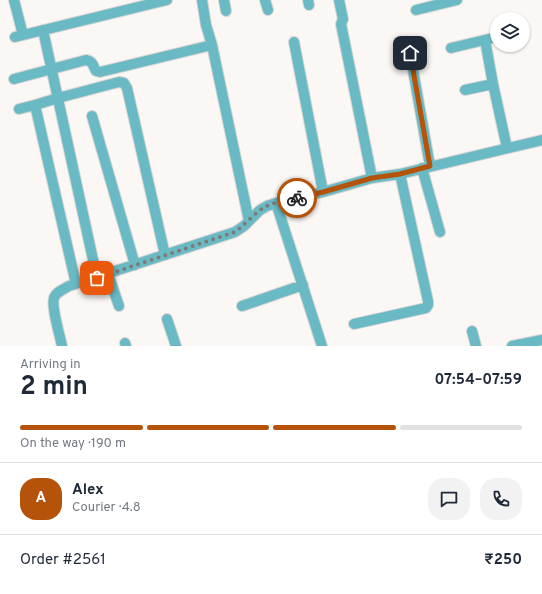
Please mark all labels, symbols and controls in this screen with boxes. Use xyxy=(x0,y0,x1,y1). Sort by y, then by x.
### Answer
map controls xyxy=(490,12,530,52)
button: layers xyxy=(490,12,530,52)
pin xyxy=(393,36,427,70)
icon: home xyxy=(399,42,421,64)
courier xyxy=(277,178,317,218)
icon: bike xyxy=(286,187,308,209)
pin xyxy=(80,261,114,295)
icon: bag xyxy=(86,267,108,289)
text: Arriving in xyxy=(20,357,81,373)
text: 2 min xyxy=(20,371,88,404)
text: 07:54–07:59 xyxy=(434,371,522,390)
text: On the way · 190 m xyxy=(20,436,126,452)
button: chat xyxy=(428,478,470,520)
button: phone xyxy=(480,478,522,520)
text: Alex xyxy=(72,481,104,500)
text: A xyxy=(36,489,46,508)
text: Courier · 4.8 xyxy=(72,500,141,516)
text: Order #2561 xyxy=(20,551,106,570)
text: ₹250 xyxy=(484,551,522,570)

